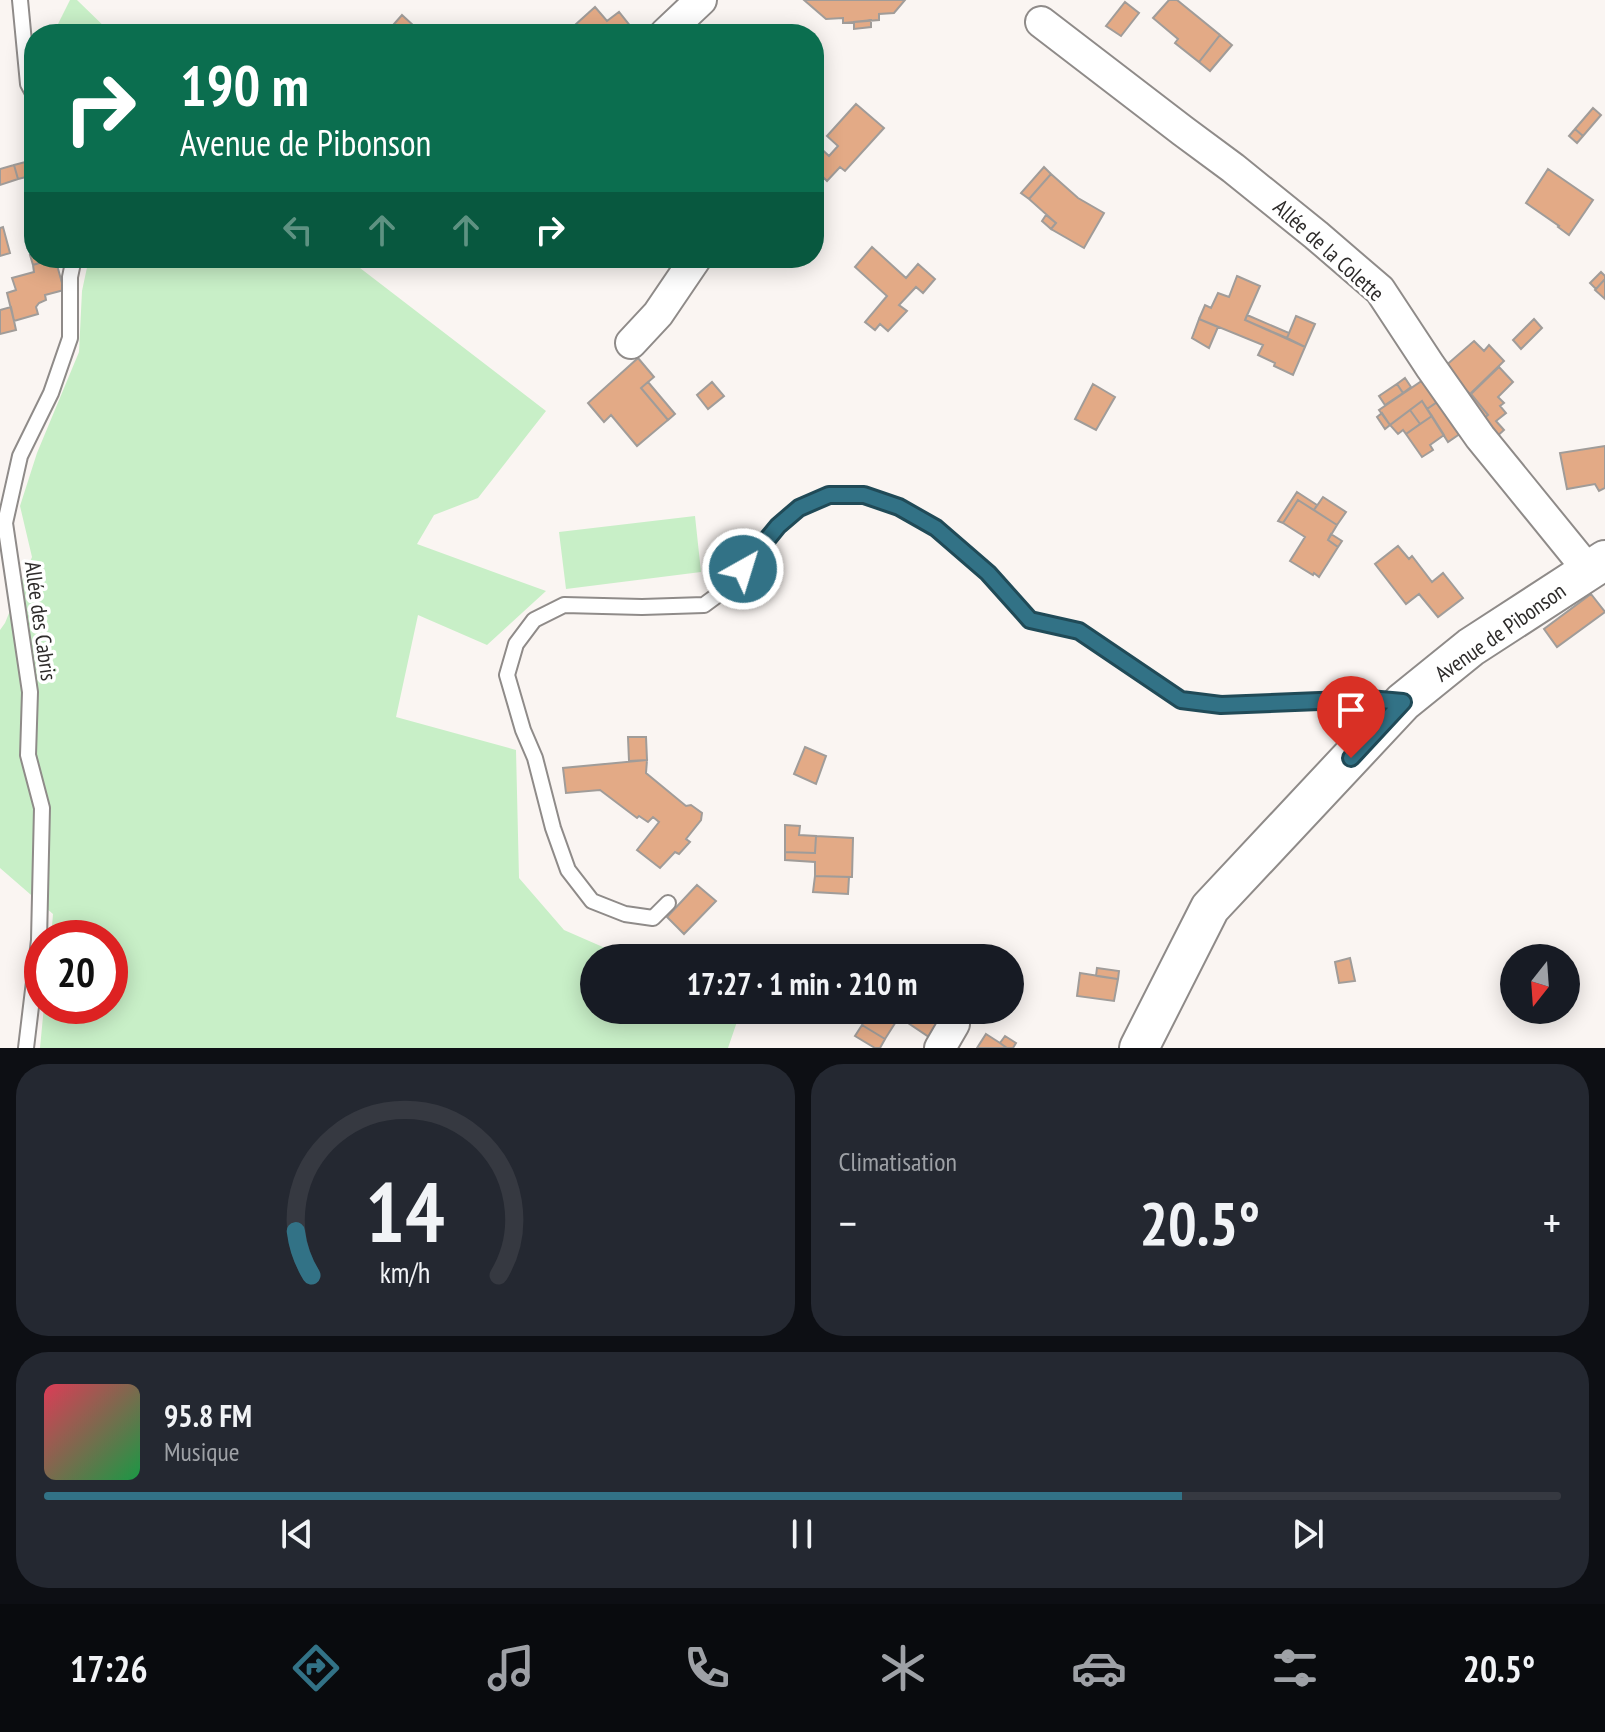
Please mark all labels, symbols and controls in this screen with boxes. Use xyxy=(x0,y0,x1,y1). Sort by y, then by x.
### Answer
text: 190 m xyxy=(180,49,309,121)
icon: right xyxy=(48,56,152,160)
text: Avenue de Pibonson xyxy=(180,119,431,166)
street label: Allée de la Colette xyxy=(1268,193,1390,307)
icon: left xyxy=(276,208,320,252)
icon: ahead xyxy=(360,208,404,252)
icon: ahead xyxy=(444,208,488,252)
icon: right xyxy=(528,208,572,252)
position arrow xyxy=(701,527,785,611)
street label: Allée des Cabris xyxy=(19,559,63,683)
street label: Avenue de Pibonson xyxy=(1429,576,1571,688)
pin xyxy=(1317,676,1385,758)
icon: arrive xyxy=(1329,688,1373,732)
speed limit sign: 20 xyxy=(24,920,128,1024)
north arrow xyxy=(1500,944,1580,1024)
map controls xyxy=(1500,944,1580,1024)
text: 17:27 · 1 min · 210 m xyxy=(687,964,917,1003)
text: Climatisation xyxy=(839,1145,957,1178)
text: 14 xyxy=(365,1157,445,1265)
text: 20.5° xyxy=(1139,1184,1260,1262)
text: − xyxy=(839,1194,857,1251)
text: + xyxy=(1543,1194,1561,1251)
text: km/h xyxy=(380,1254,431,1291)
text: 95.8 FM xyxy=(164,1396,252,1435)
text: Musique xyxy=(164,1435,240,1468)
icon: previous xyxy=(275,1512,319,1556)
icon: pause xyxy=(780,1512,824,1556)
icon: next xyxy=(1286,1512,1330,1556)
icon: directions xyxy=(288,1640,344,1696)
icon: music xyxy=(483,1640,539,1696)
icon: phone xyxy=(679,1640,735,1696)
icon: climate xyxy=(875,1640,931,1696)
icon: car xyxy=(1071,1640,1127,1696)
icon: filters xyxy=(1267,1640,1323,1696)
text: 17:26 xyxy=(70,1645,148,1692)
text: 20.5° xyxy=(1463,1645,1535,1692)

